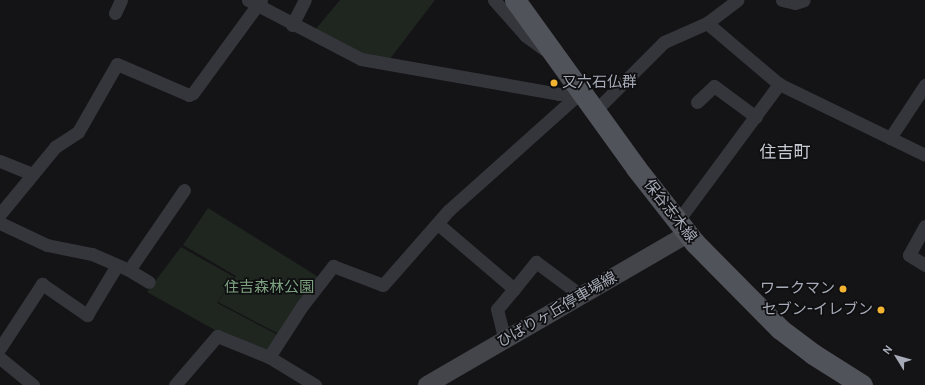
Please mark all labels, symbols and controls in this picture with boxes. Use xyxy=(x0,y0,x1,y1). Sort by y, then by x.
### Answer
place label: 又六石仏群 xyxy=(562,74,637,92)
marker: 又六石仏群 xyxy=(549,78,559,88)
district label: 住吉町 xyxy=(760,143,810,163)
street label: 保谷志木線 xyxy=(640,176,700,246)
street label: ひばりヶ丘停車場線 xyxy=(494,268,620,352)
park label: 住吉森林公園 xyxy=(224,279,314,297)
place label: ワークマン xyxy=(760,280,835,298)
marker: ワークマン xyxy=(838,284,848,294)
place label: セブン-イレブン xyxy=(762,301,873,319)
marker: セブン-イレブン xyxy=(876,305,886,315)
north arrow xyxy=(877,337,917,377)
text: N xyxy=(879,342,895,357)

